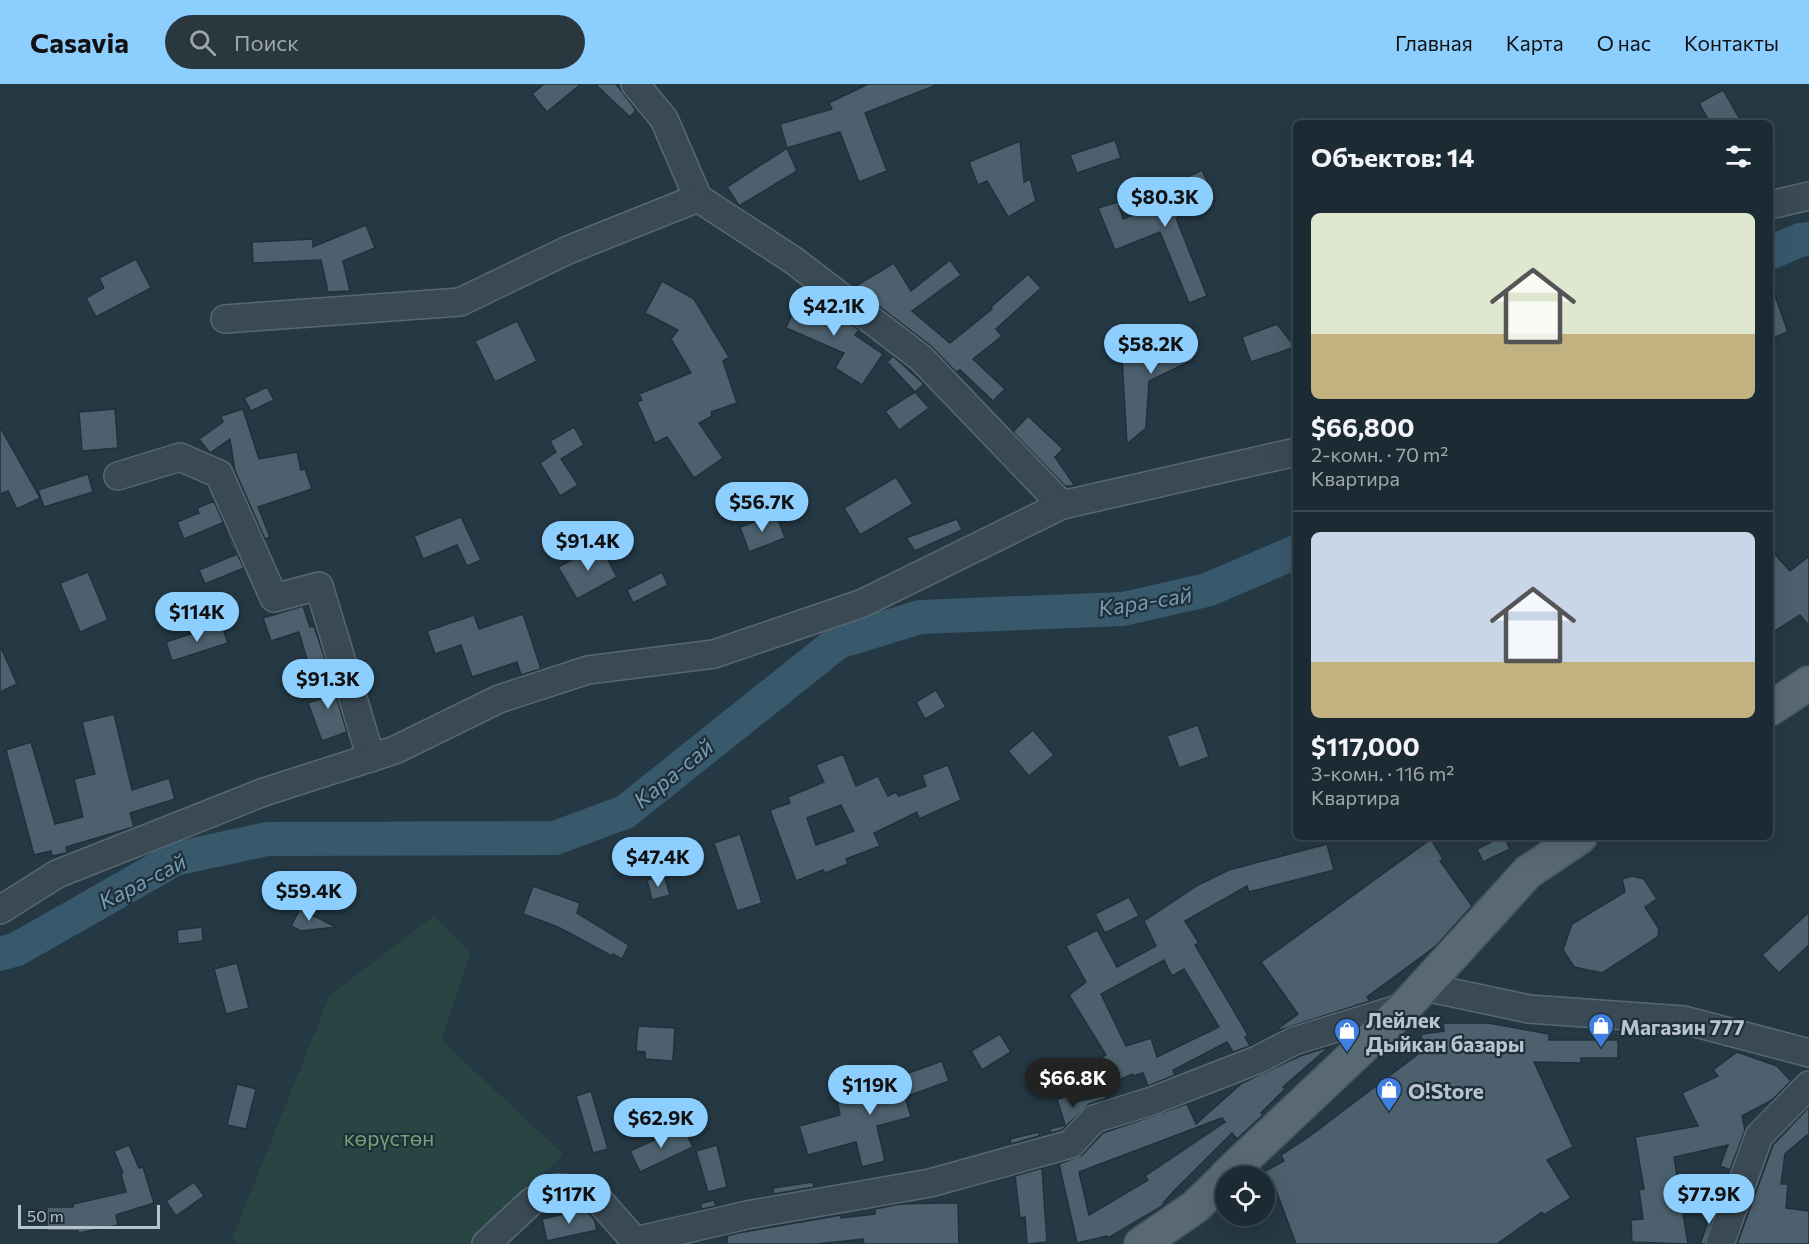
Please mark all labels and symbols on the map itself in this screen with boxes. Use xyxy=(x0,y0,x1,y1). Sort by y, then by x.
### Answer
pin: $80.3K xyxy=(1116,177,1214,228)
pin: $42.1K xyxy=(785,286,883,337)
pin: $58.2K xyxy=(1102,324,1200,375)
pin: $56.7K xyxy=(713,482,811,533)
pin: $91.4K xyxy=(539,521,637,572)
water label: Кара-сай xyxy=(1096,580,1194,622)
pin: $114K xyxy=(155,592,239,643)
pin: $91.3K xyxy=(279,659,377,710)
water label: Кара-сай xyxy=(628,732,719,813)
pin: $47.4K xyxy=(609,837,707,888)
water label: Кара-сай xyxy=(94,847,191,915)
pin: $59.4K xyxy=(260,871,358,922)
place label: Лейлек Дыйкан базары xyxy=(1366,1007,1524,1056)
shop icon: Магазин 777 xyxy=(1586,1011,1616,1049)
place label: Магазин 777 xyxy=(1620,1014,1745,1039)
shop icon: Лейлек Дыйкан базары xyxy=(1332,1016,1362,1054)
pin: $66.8K xyxy=(1024,1058,1122,1109)
pin: $119K xyxy=(828,1065,912,1116)
shop icon: O!Store xyxy=(1374,1075,1404,1113)
place label: O!Store xyxy=(1408,1078,1484,1103)
pin: $62.9K xyxy=(612,1098,710,1149)
park label: көрүстөн xyxy=(344,1125,434,1150)
pin: $117K xyxy=(527,1174,611,1225)
pin: $77.9K xyxy=(1660,1174,1758,1225)
scale bar xyxy=(18,1202,160,1230)

